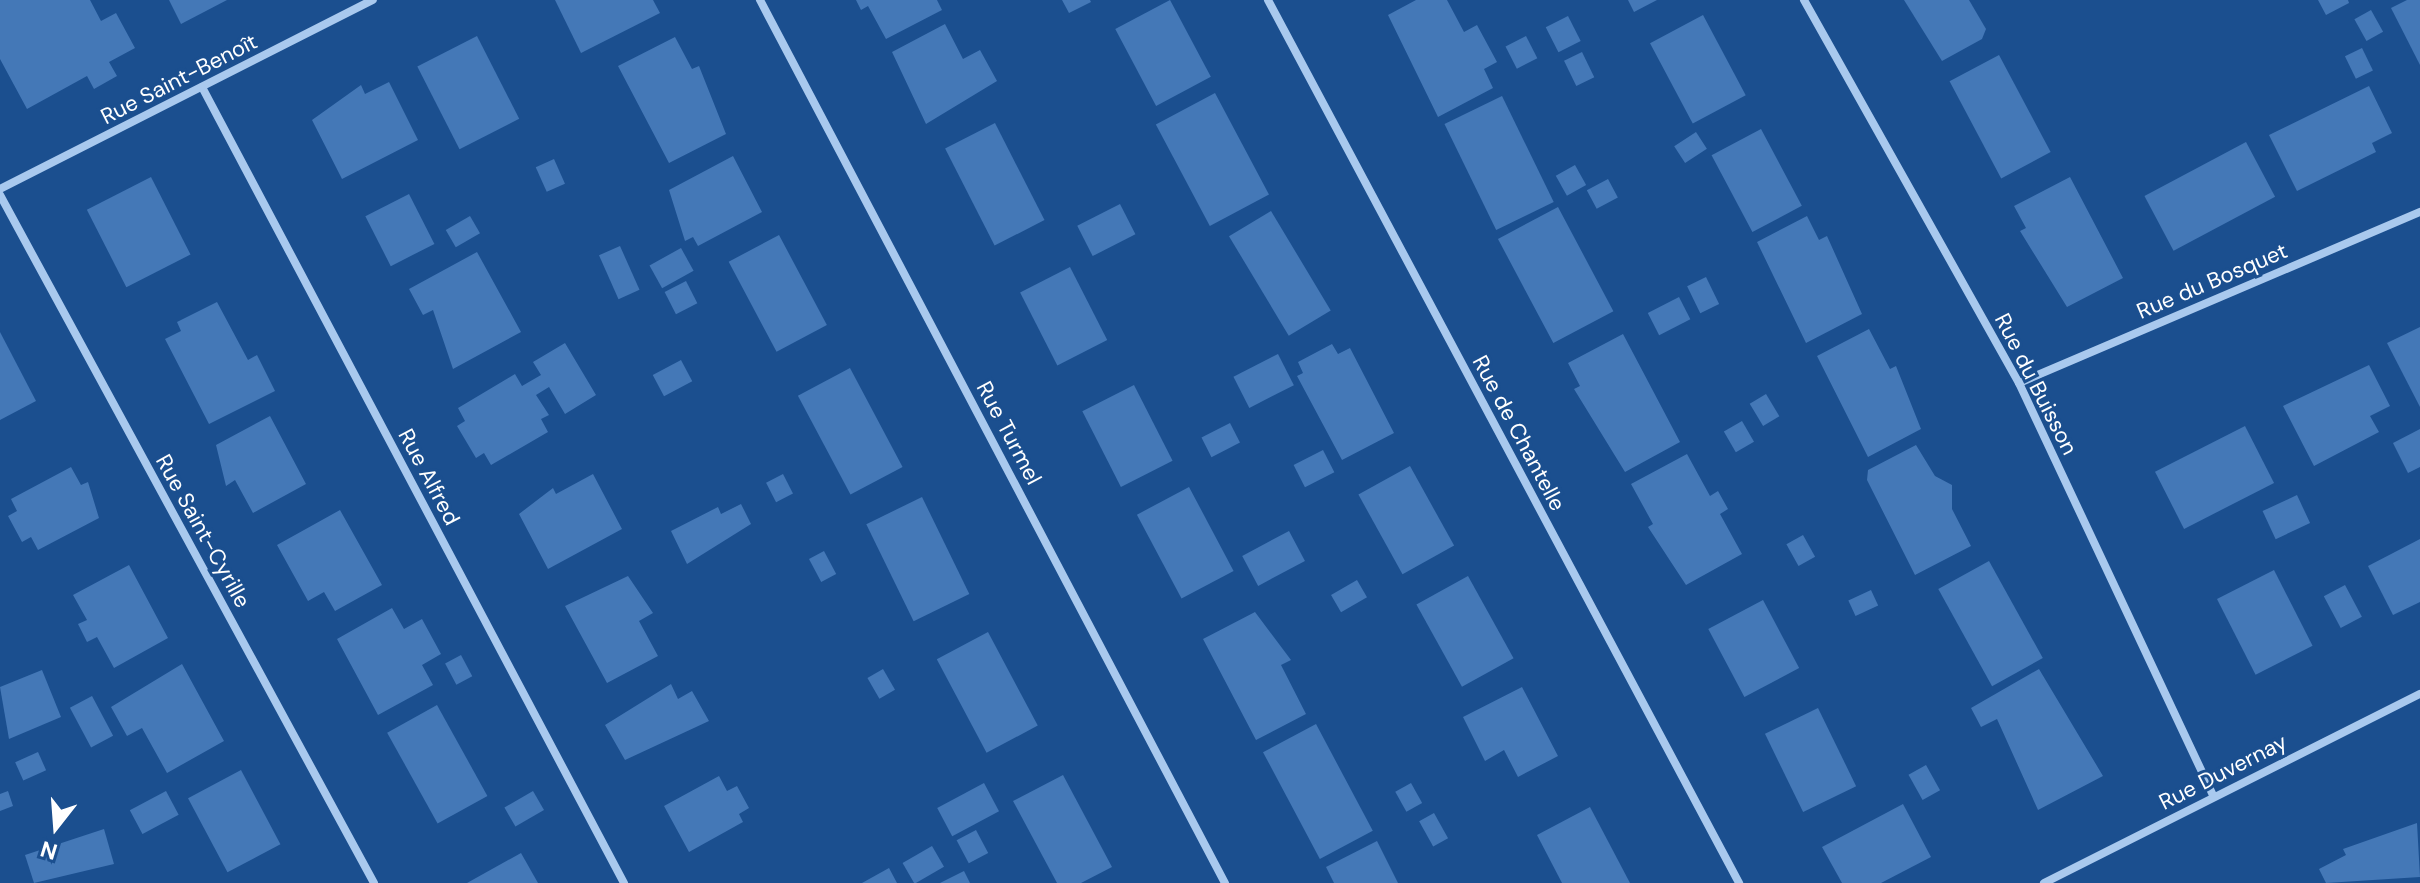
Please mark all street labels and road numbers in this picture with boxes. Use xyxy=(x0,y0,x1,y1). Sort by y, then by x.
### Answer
street label: Rue Saint-Benoît xyxy=(96,28,262,130)
street label: Rue du Bosquet xyxy=(2133,237,2291,325)
street label: Rue du Buisson xyxy=(1989,309,2083,459)
street label: Rue de Chantelle xyxy=(1467,351,1571,515)
street label: Rue Turmel xyxy=(971,377,1047,489)
street label: Rue Alfred xyxy=(393,424,465,530)
street label: Rue Saint-Cyrille xyxy=(150,450,256,612)
street label: Rue Duvernay xyxy=(2155,728,2291,816)

